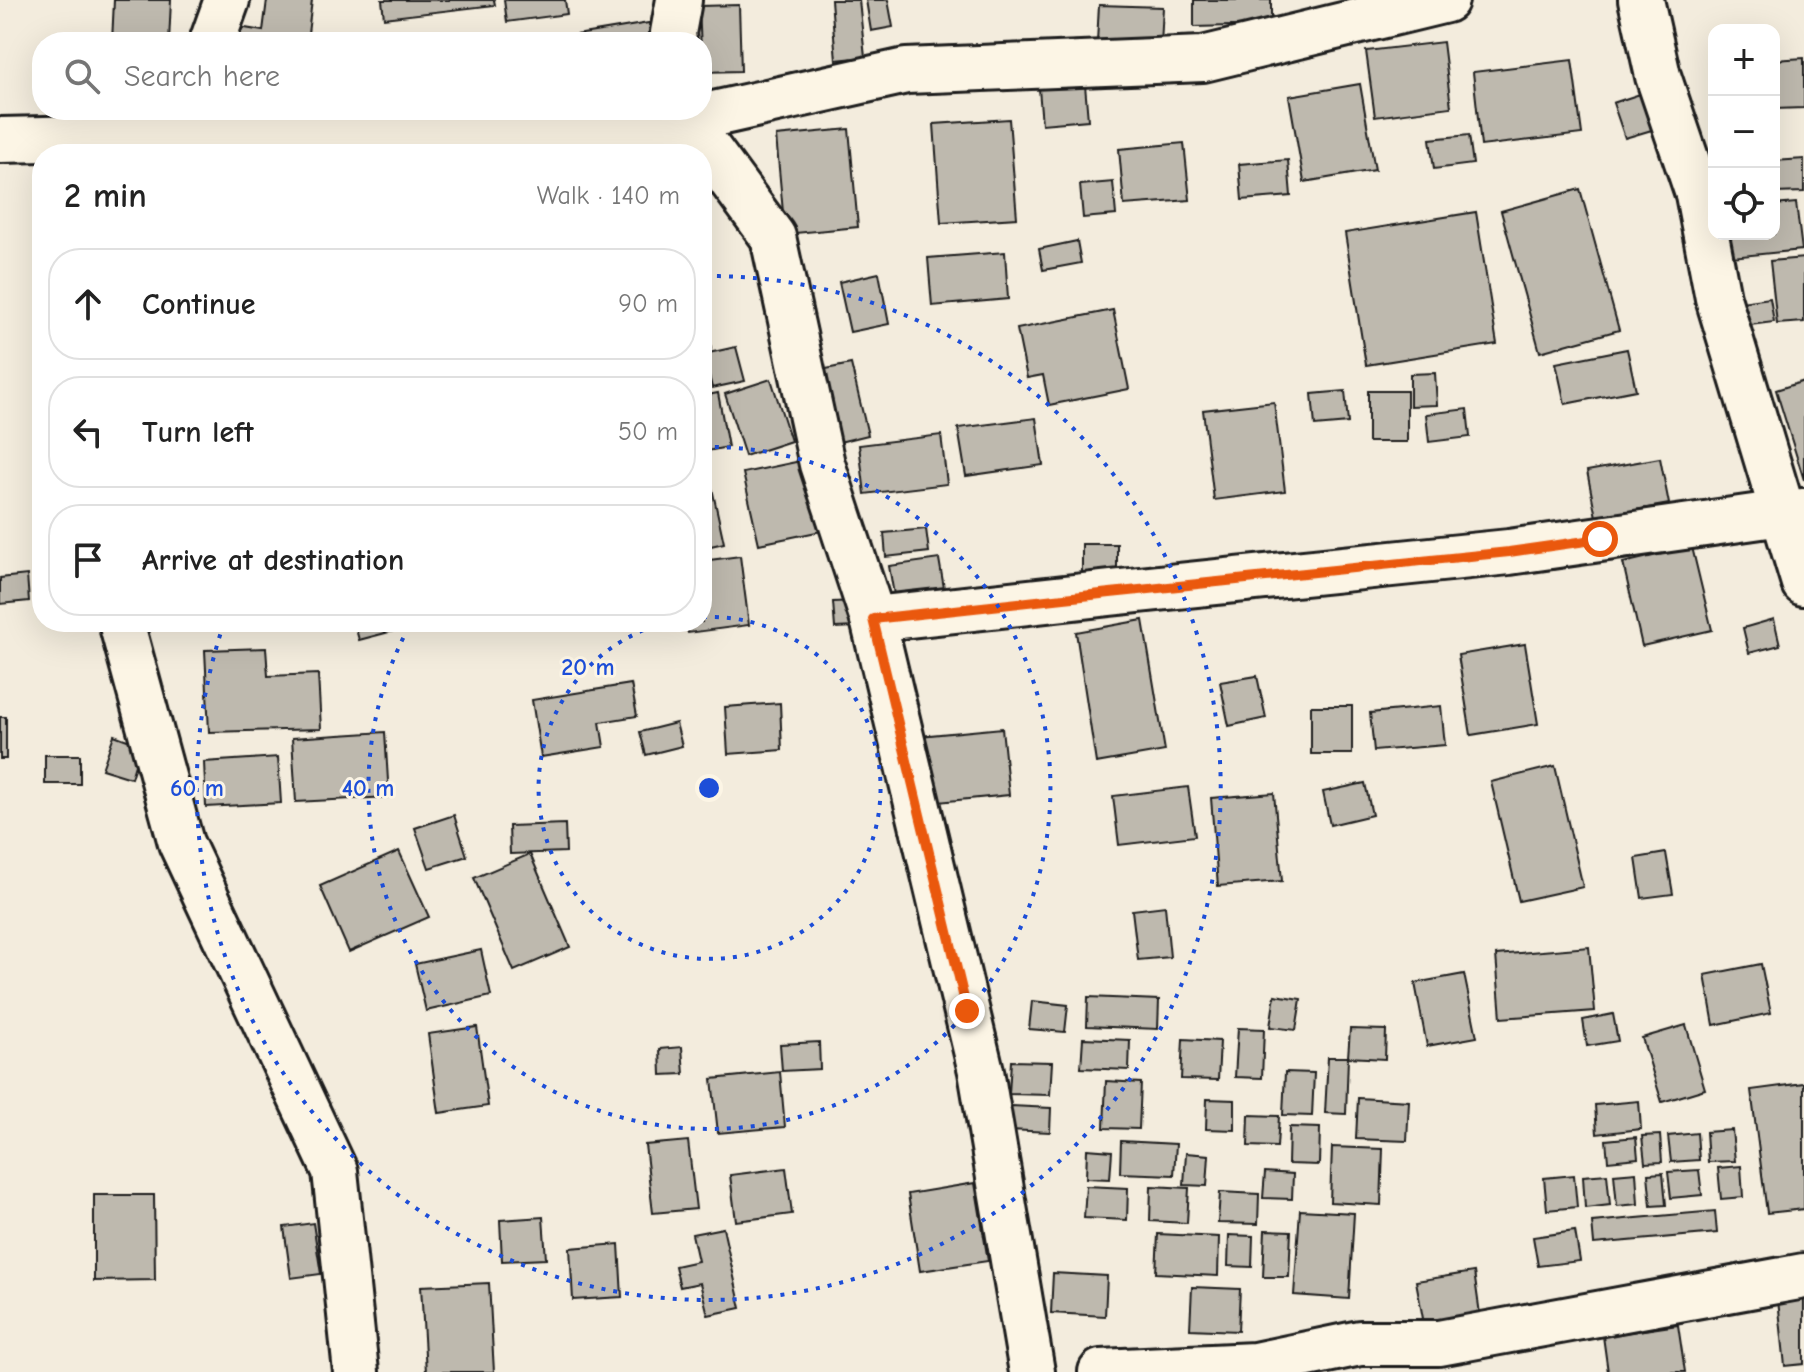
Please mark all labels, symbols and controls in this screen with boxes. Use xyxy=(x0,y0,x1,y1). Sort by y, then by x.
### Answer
map controls xyxy=(1708,24,1780,240)
button: + xyxy=(1708,24,1780,96)
search box xyxy=(32,32,712,120)
icon: search xyxy=(60,54,104,98)
text: Search here xyxy=(124,59,280,94)
button: − xyxy=(1708,96,1780,168)
button: locate xyxy=(1708,168,1780,240)
text: 2 min xyxy=(64,176,147,216)
text: Walk · 140 m xyxy=(537,181,680,211)
icon: ahead xyxy=(66,282,110,326)
text: Continue xyxy=(142,287,256,322)
text: 90 m xyxy=(618,289,678,319)
icon: left xyxy=(66,410,110,454)
text: Turn left xyxy=(142,415,254,450)
text: 50 m xyxy=(618,417,678,447)
route start xyxy=(1582,521,1618,557)
icon: arrive xyxy=(66,538,110,582)
text: Arrive at destination xyxy=(142,543,404,578)
text: 20 m xyxy=(561,653,615,681)
text: 60 m xyxy=(170,774,224,802)
text: 40 m xyxy=(342,774,394,802)
centre of rings xyxy=(695,774,723,802)
route end xyxy=(949,993,985,1029)

